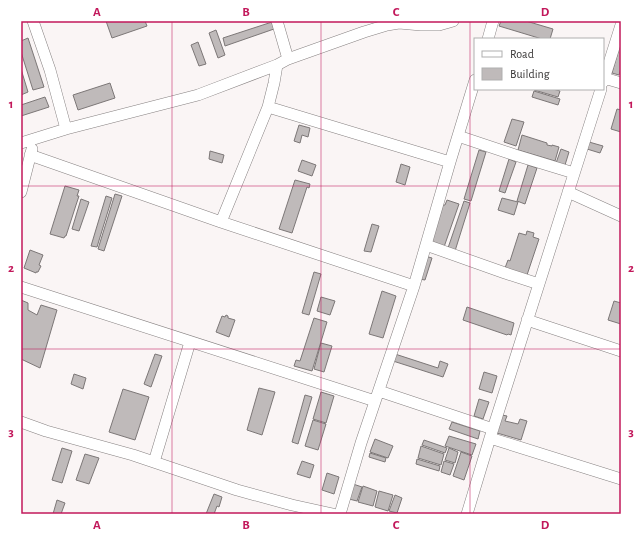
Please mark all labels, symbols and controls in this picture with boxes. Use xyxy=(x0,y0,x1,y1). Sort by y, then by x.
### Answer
text: A xyxy=(93,6,101,19)
text: B xyxy=(242,6,250,19)
text: C xyxy=(393,6,400,19)
text: D xyxy=(541,6,550,19)
legend xyxy=(474,38,604,90)
text: Road xyxy=(510,48,534,60)
text: Building xyxy=(510,68,550,80)
text: 1 xyxy=(9,98,13,111)
text: 1 xyxy=(629,98,633,111)
text: 2 xyxy=(8,262,14,275)
text: 2 xyxy=(628,262,634,275)
text: 3 xyxy=(8,426,14,439)
text: 3 xyxy=(628,426,634,439)
text: A xyxy=(93,519,101,532)
text: B xyxy=(242,519,250,532)
text: C xyxy=(393,519,400,532)
text: D xyxy=(541,519,550,532)

